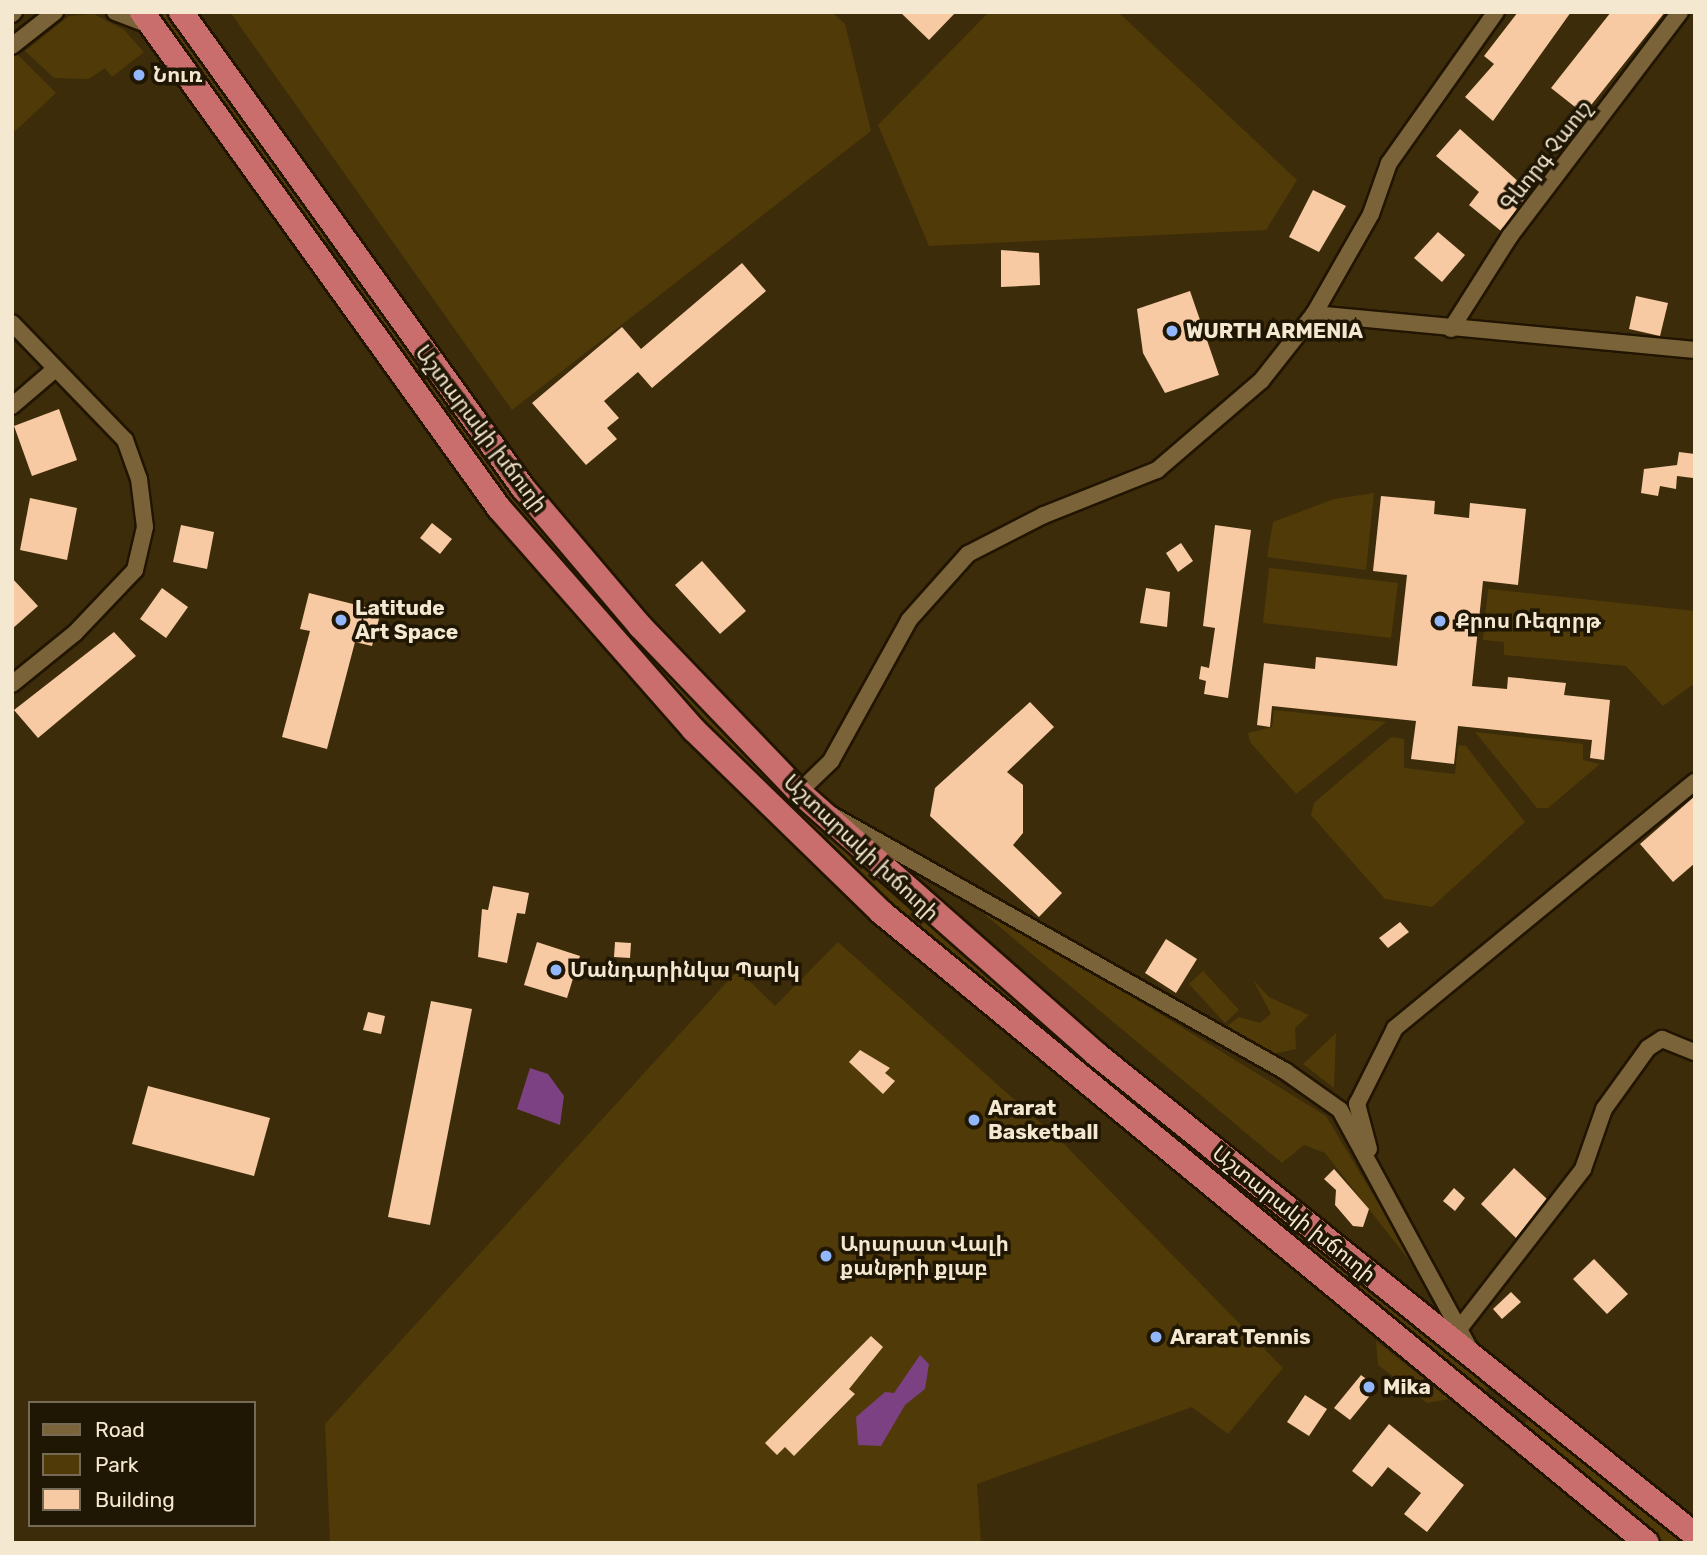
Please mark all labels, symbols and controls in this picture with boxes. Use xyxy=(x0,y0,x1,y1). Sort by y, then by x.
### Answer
place label: Նուռ xyxy=(153,62,202,88)
marker: Նուռ xyxy=(131,67,147,83)
street label: Գևորգ Չաուշ xyxy=(1495,96,1597,216)
place label: WURTH ARMENIA xyxy=(1186,318,1364,344)
marker: WURTH ARMENIA xyxy=(1164,323,1180,339)
street label: Աշտարակի խճուղի xyxy=(410,340,552,518)
place label: Latitude Art Space xyxy=(355,595,458,645)
place label: Քրոս Ռեզորթ xyxy=(1456,608,1601,634)
marker: Քրոս Ռեզորթ xyxy=(1430,611,1450,631)
marker: Latitude Art Space xyxy=(333,612,349,628)
street label: Աշտարակի խճուղի xyxy=(778,770,944,926)
place label: Մանդարինկա Պարկ xyxy=(570,957,800,983)
marker: Մանդարինկա Պարկ xyxy=(548,962,564,978)
place label: Ararat Basketball xyxy=(988,1095,1098,1145)
marker: Ararat Basketball xyxy=(966,1112,982,1128)
street label: Աշտարակի խճուղի xyxy=(1207,1140,1381,1288)
place label: Արարատ Վալի քանթրի քլաբ xyxy=(840,1231,1009,1281)
marker: Արարատ Վալի քանթրի քլաբ xyxy=(818,1248,834,1264)
place label: Ararat Tennis xyxy=(1170,1324,1311,1350)
marker: Ararat Tennis xyxy=(1148,1329,1164,1345)
place label: Mika xyxy=(1383,1374,1431,1400)
marker: Mika xyxy=(1361,1379,1377,1395)
legend xyxy=(28,1401,256,1527)
text: Road xyxy=(95,1417,145,1442)
text: Park xyxy=(95,1452,139,1477)
text: Building xyxy=(95,1487,175,1512)

